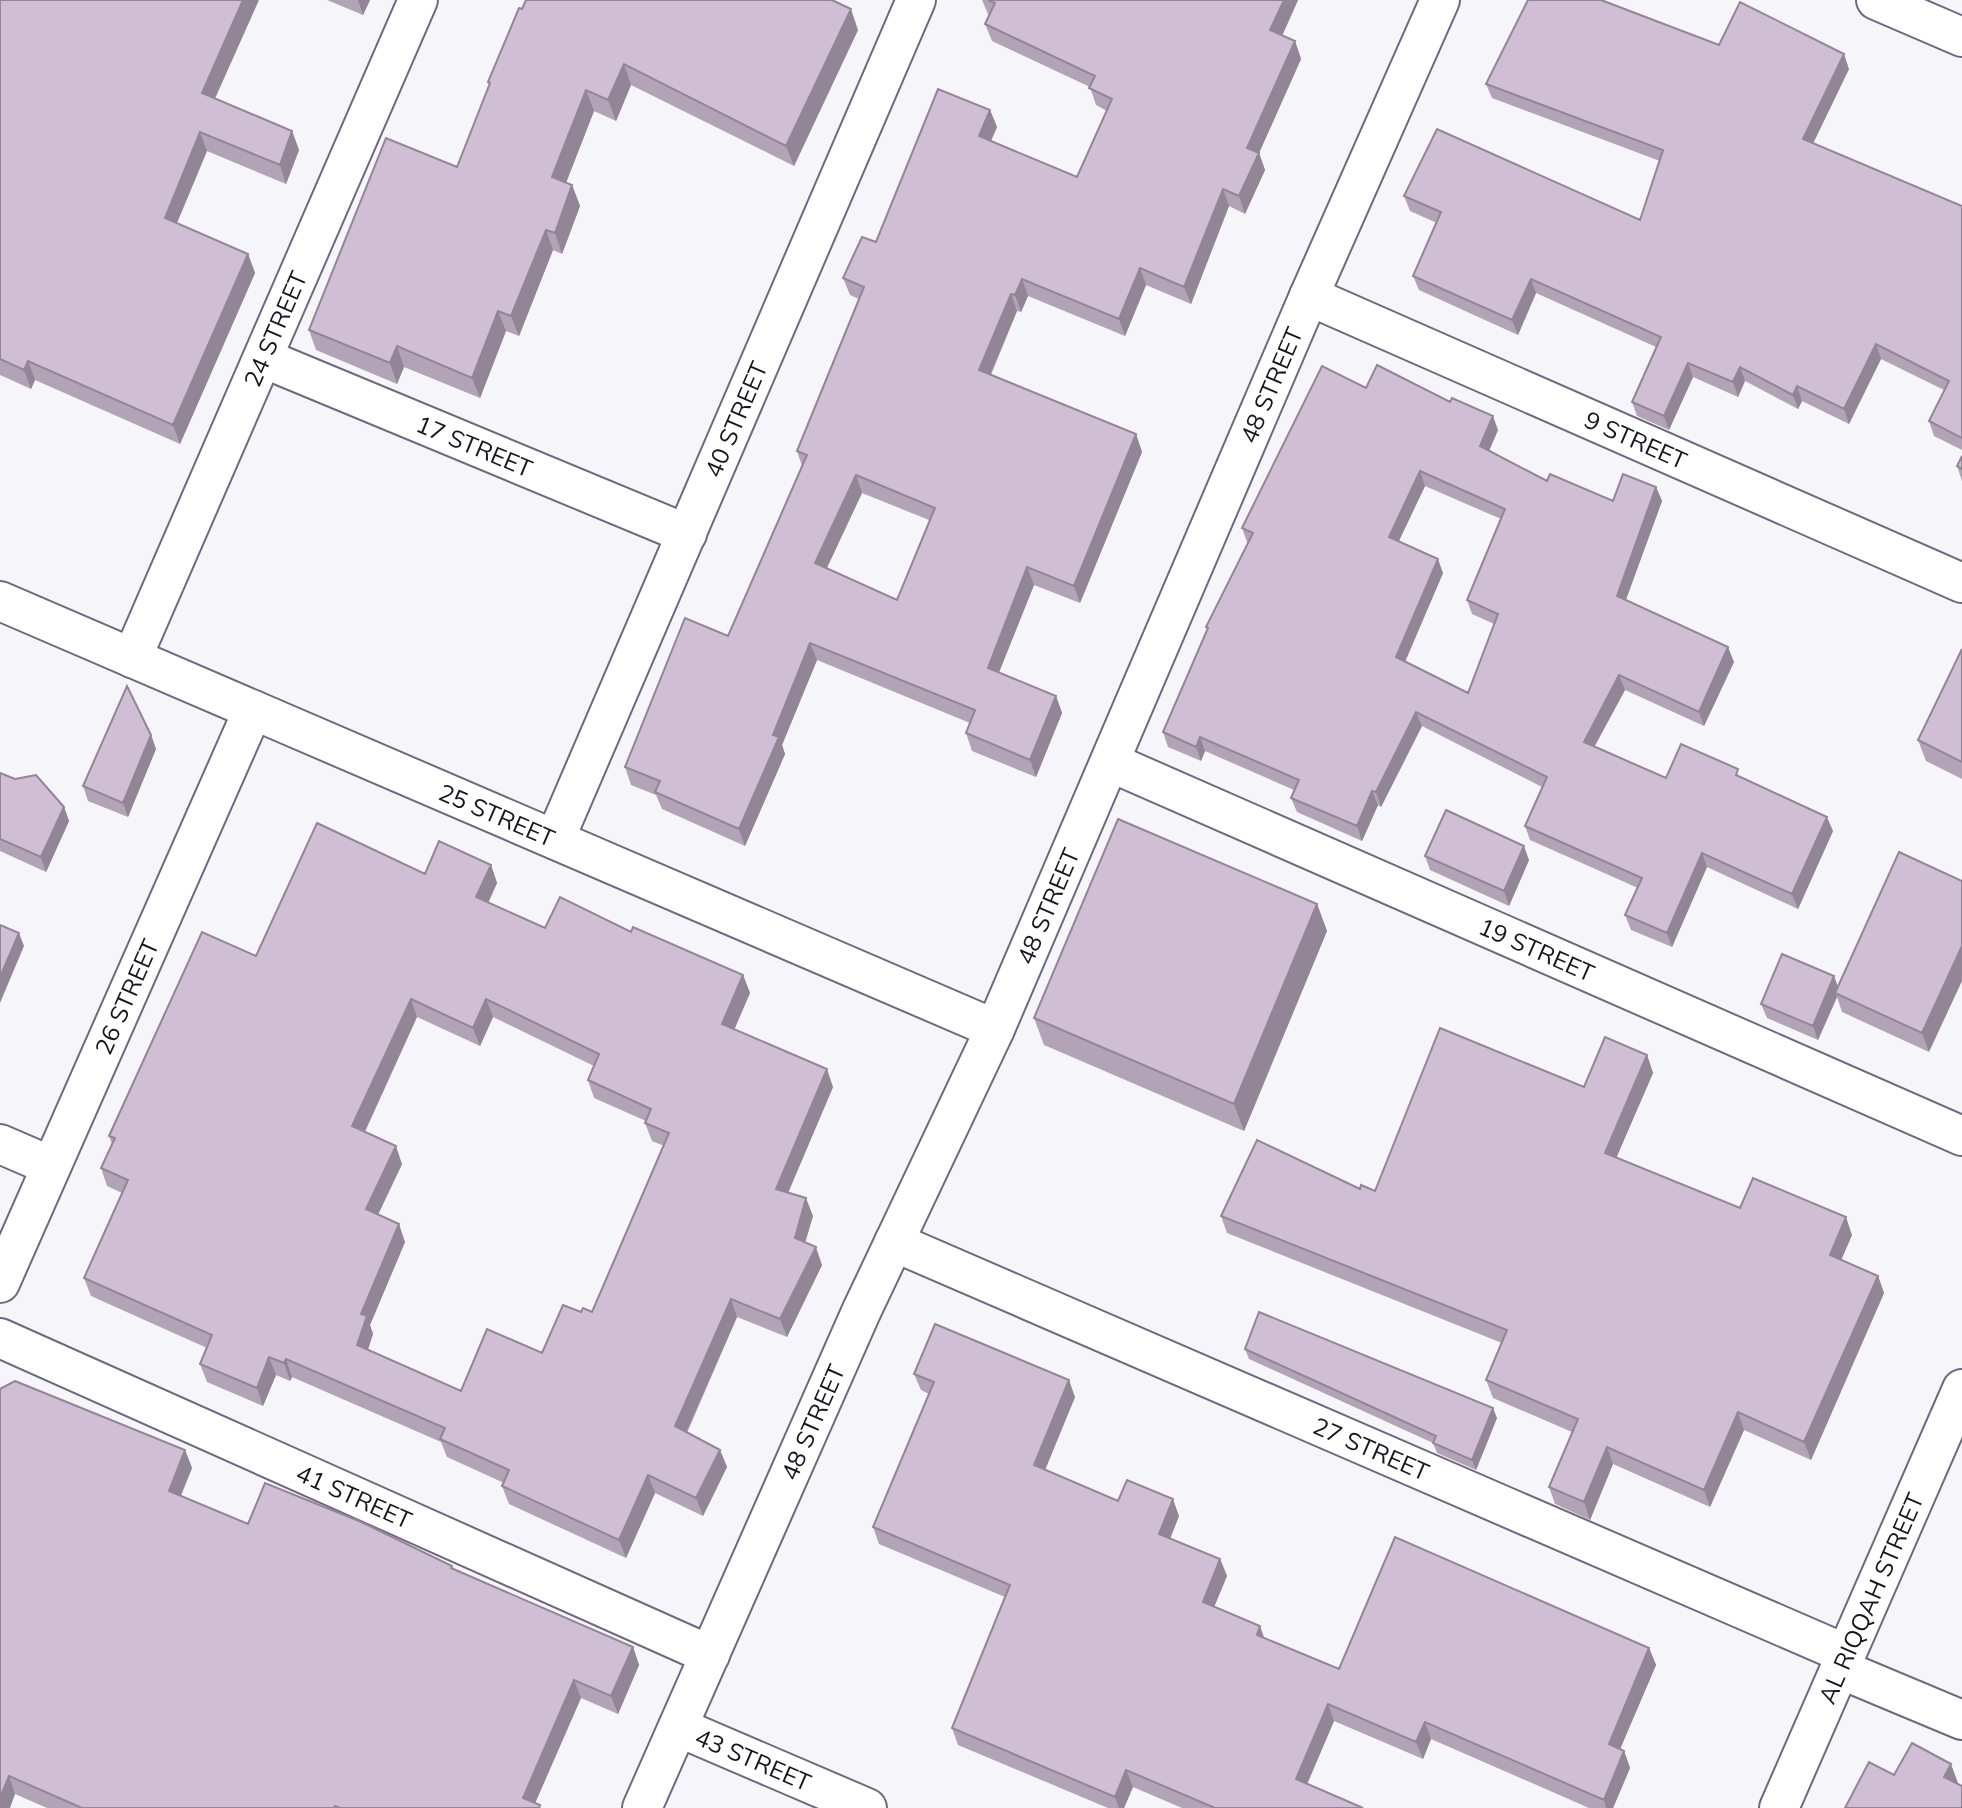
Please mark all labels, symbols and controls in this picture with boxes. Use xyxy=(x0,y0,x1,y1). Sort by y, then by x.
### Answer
street label: 24 STREET xyxy=(237,266,314,391)
street label: 48 STREET xyxy=(1233,322,1309,447)
street label: 40 STREET xyxy=(697,356,774,482)
street label: 9 STREET xyxy=(1580,404,1692,475)
street label: 17 STREET xyxy=(412,408,538,483)
street label: 25 STREET xyxy=(434,777,560,853)
street label: 48 STREET xyxy=(1010,843,1086,969)
street label: 19 STREET xyxy=(1474,911,1600,988)
street label: 26 STREET xyxy=(88,934,165,1059)
street label: 48 STREET xyxy=(774,1359,851,1484)
street label: 27 STREET xyxy=(1309,1410,1434,1487)
street label: 41 STREET xyxy=(292,1457,417,1535)
street label: AL RIQQAH STREET xyxy=(1811,1488,1930,1708)
street label: 43 STREET xyxy=(691,1721,816,1798)

